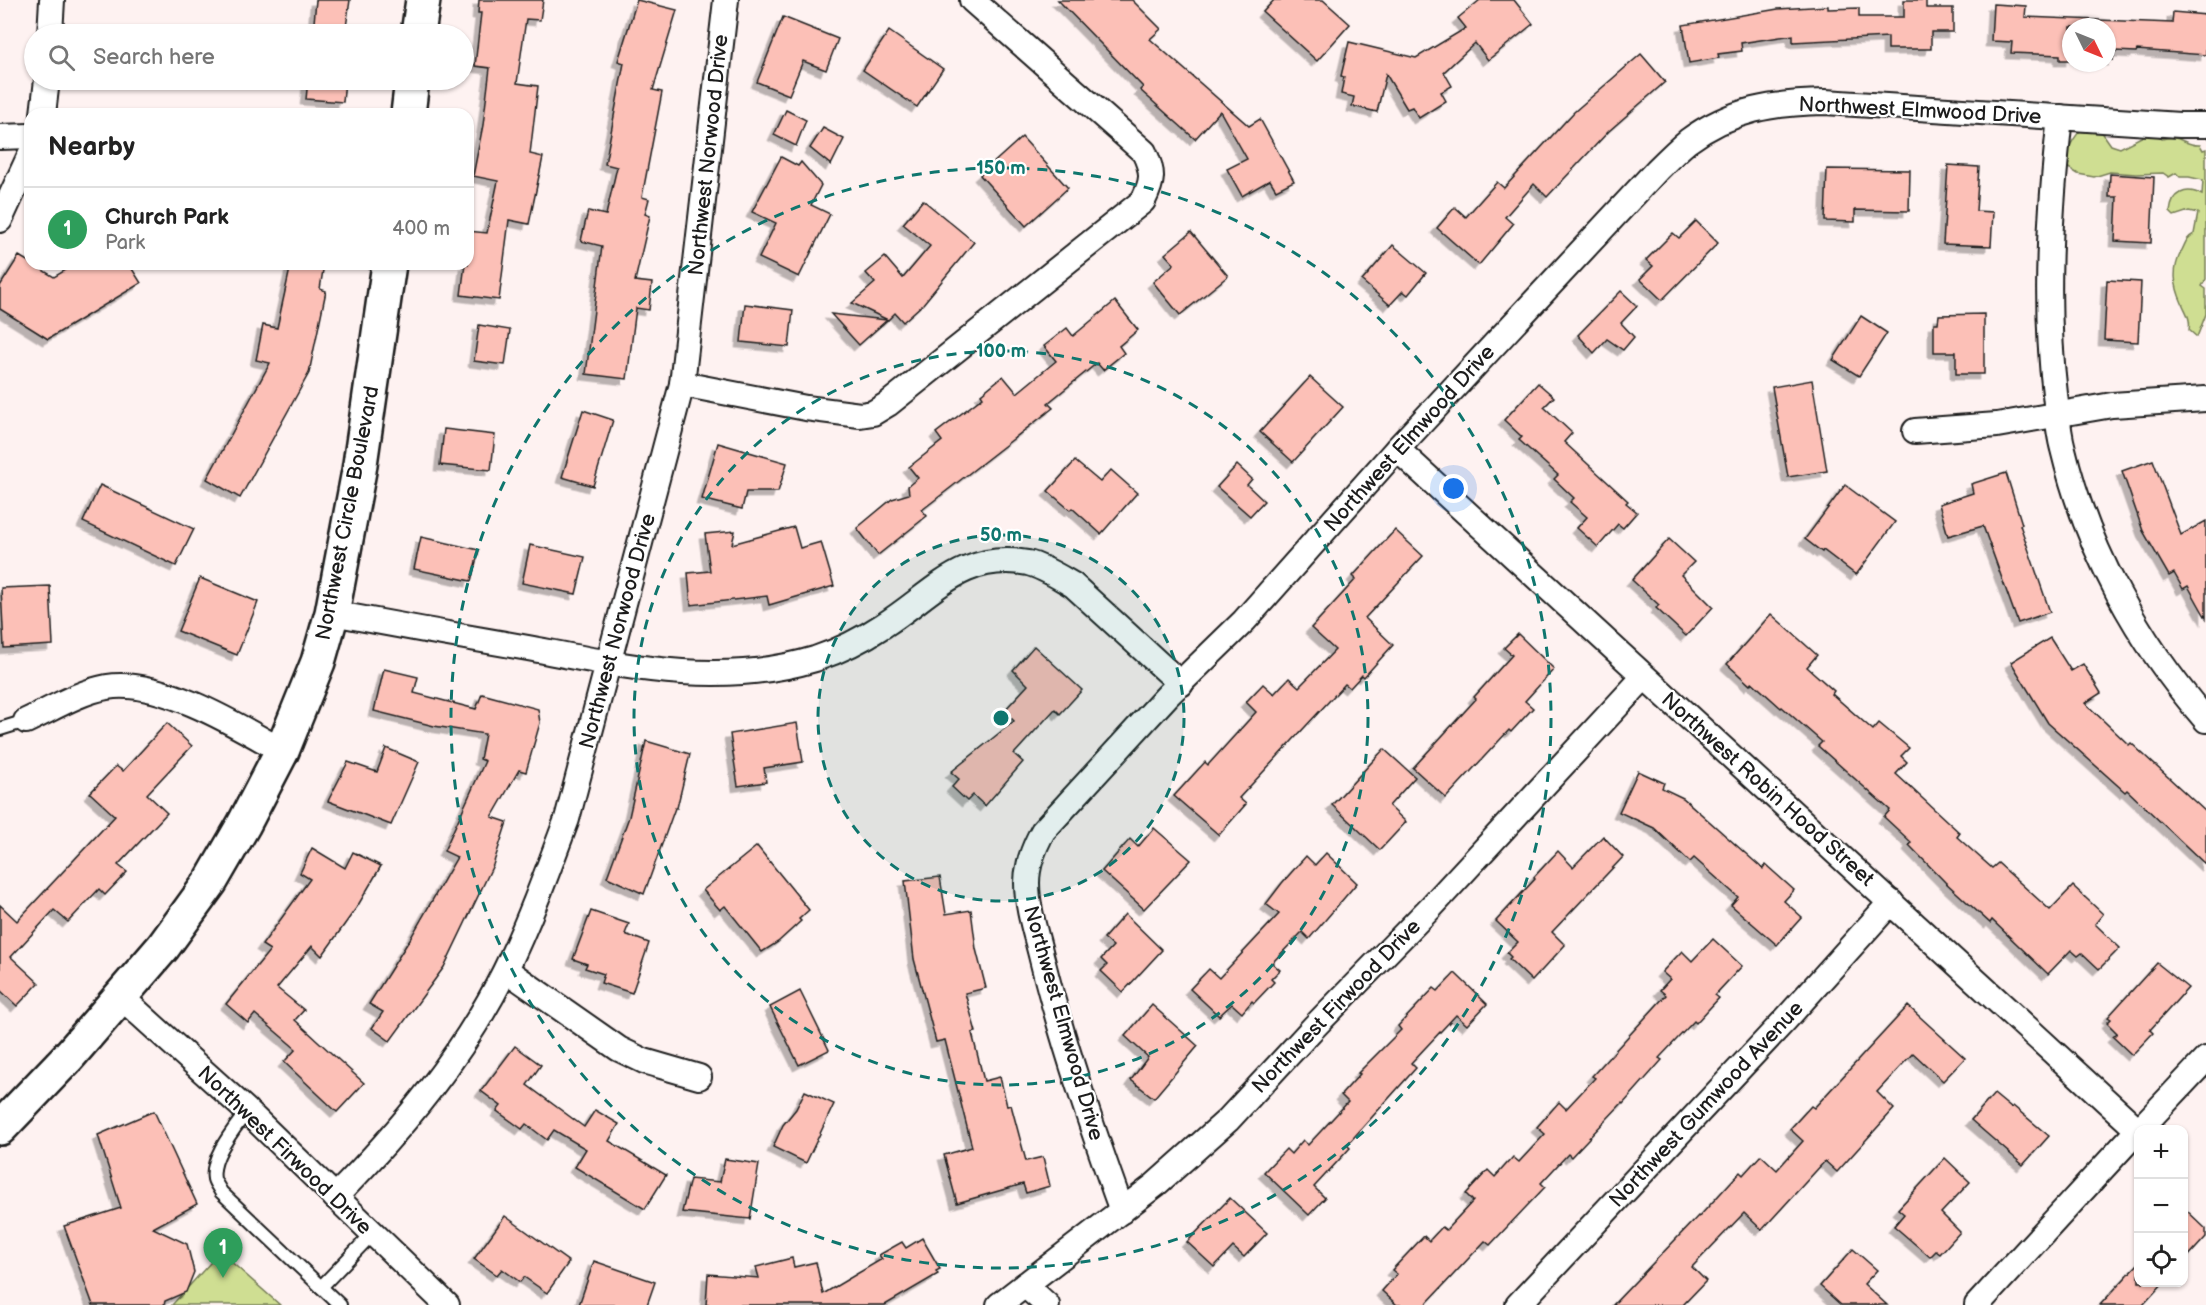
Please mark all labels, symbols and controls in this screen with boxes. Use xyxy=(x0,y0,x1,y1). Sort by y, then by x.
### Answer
north arrow xyxy=(2062,18,2116,72)
search box xyxy=(24,24,474,90)
street label: Northwest Norwood Drive xyxy=(683,33,734,277)
icon: search xyxy=(45,41,78,74)
text: Search here xyxy=(93,44,215,71)
street label: Northwest Elmwood Drive xyxy=(1798,92,2042,129)
text: Nearby xyxy=(48,132,135,163)
text: 150 m xyxy=(976,158,1026,179)
text: Church Park xyxy=(105,204,229,231)
text: 1 xyxy=(63,217,72,241)
text: 400 m xyxy=(392,217,450,241)
text: Park xyxy=(105,231,145,255)
street label: Northwest Elmwood Drive xyxy=(1319,340,1500,537)
text: 100 m xyxy=(976,341,1026,362)
street label: Northwest Circle Boulevard xyxy=(311,384,384,643)
your location xyxy=(1439,474,1468,503)
street label: Northwest Norwood Drive xyxy=(574,511,661,751)
text: 50 m xyxy=(980,525,1022,546)
street label: Northwest Robin Hood Street xyxy=(1656,687,1880,892)
centre of rings xyxy=(991,708,1011,728)
street label: Northwest Elmwood Drive xyxy=(1018,903,1109,1143)
street label: Northwest Firwood Drive xyxy=(1247,914,1426,1099)
street label: Northwest Gumwood Avenue xyxy=(1604,996,1809,1213)
street label: Northwest Firwood Drive xyxy=(192,1061,377,1240)
map controls xyxy=(2134,1125,2188,1287)
button: + xyxy=(2134,1125,2188,1179)
button: − xyxy=(2134,1179,2188,1233)
pin: 1 xyxy=(204,1228,242,1278)
button: locate xyxy=(2134,1233,2188,1287)

